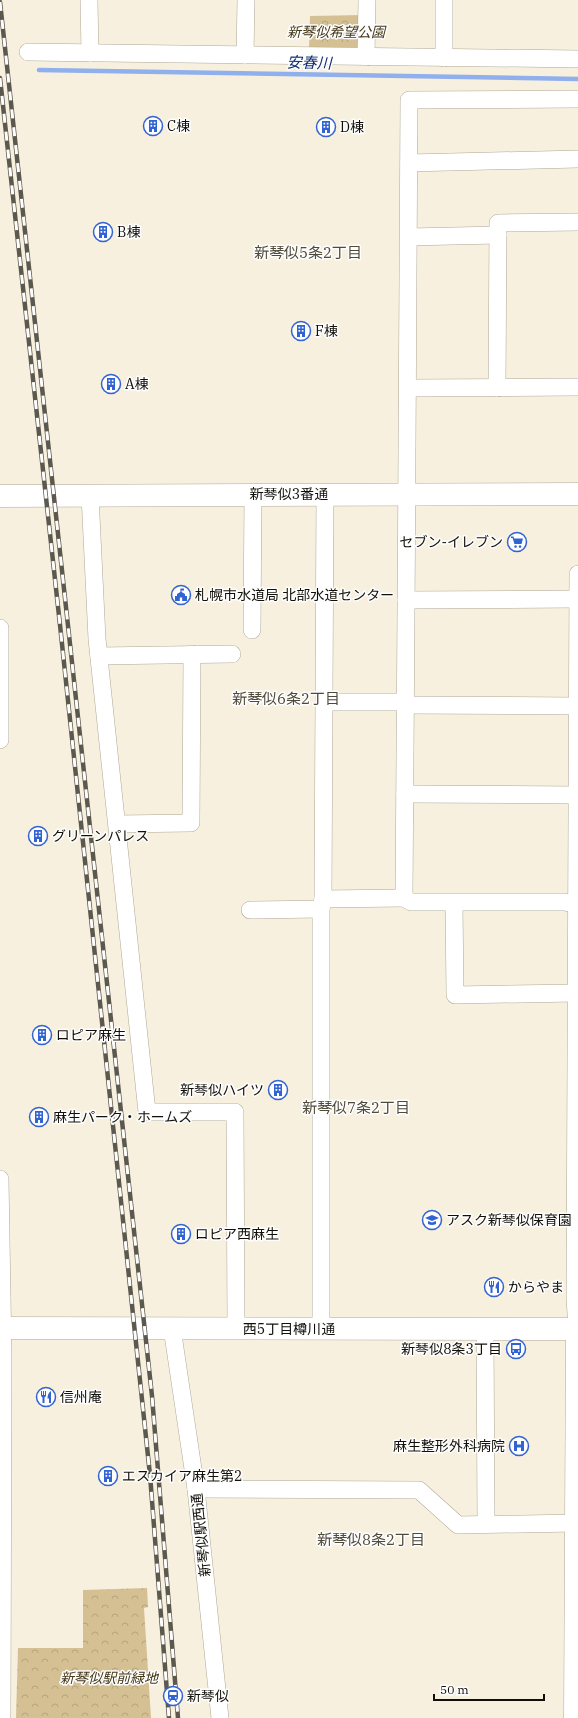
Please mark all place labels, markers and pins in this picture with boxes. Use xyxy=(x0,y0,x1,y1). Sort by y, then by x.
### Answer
building icon: C棟 xyxy=(142,115,164,137)
building icon: D棟 xyxy=(315,116,337,138)
place label: C棟 xyxy=(167,117,190,135)
place label: D棟 xyxy=(340,118,364,136)
building icon: B棟 xyxy=(92,221,114,243)
place label: B棟 xyxy=(117,223,140,241)
building icon: F棟 xyxy=(290,320,312,342)
place label: F棟 xyxy=(315,322,338,340)
building icon: A棟 xyxy=(100,373,122,395)
place label: A棟 xyxy=(125,375,149,393)
supermarket icon: セブン-イレブン xyxy=(506,531,528,553)
place label: セブン-イレブン xyxy=(399,533,503,551)
public building icon: 札幌市水道局 北部水道センター xyxy=(170,584,192,606)
place label: 札幌市水道局 北部水道センター xyxy=(195,586,394,604)
building icon: グリーンパレス xyxy=(27,825,49,847)
place label: グリーンパレス xyxy=(52,827,149,845)
building icon: ロピア麻生 xyxy=(31,1024,53,1046)
place label: ロピア麻生 xyxy=(56,1026,126,1044)
building icon: 新琴似ハイツ xyxy=(267,1079,289,1101)
place label: 新琴似ハイツ xyxy=(180,1081,264,1099)
building icon: 麻生パーク・ホームズ xyxy=(28,1106,50,1128)
place label: 麻生パーク・ホームズ xyxy=(53,1108,192,1126)
school or university icon: アスク新琴似保育園 xyxy=(421,1209,443,1231)
place label: アスク新琴似保育園 xyxy=(446,1211,572,1229)
building icon: ロピア西麻生 xyxy=(170,1223,192,1245)
place label: ロピア西麻生 xyxy=(195,1225,279,1243)
restaurant icon: からやま xyxy=(483,1276,505,1298)
place label: からやま xyxy=(508,1278,564,1296)
bus stop icon: 新琴似8条3丁目 xyxy=(505,1338,527,1360)
place label: 新琴似8条3丁目 xyxy=(401,1340,502,1358)
restaurant icon: 信州庵 xyxy=(35,1386,57,1408)
place label: 信州庵 xyxy=(60,1388,102,1406)
hospital icon: 麻生整形外科病院 xyxy=(508,1435,530,1457)
place label: 麻生整形外科病院 xyxy=(393,1437,505,1455)
building icon: エスカイア麻生第2 xyxy=(97,1465,119,1487)
place label: エスカイア麻生第2 xyxy=(122,1467,242,1485)
station icon: 新琴似 xyxy=(162,1685,184,1707)
place label: 新琴似 xyxy=(187,1687,229,1705)

